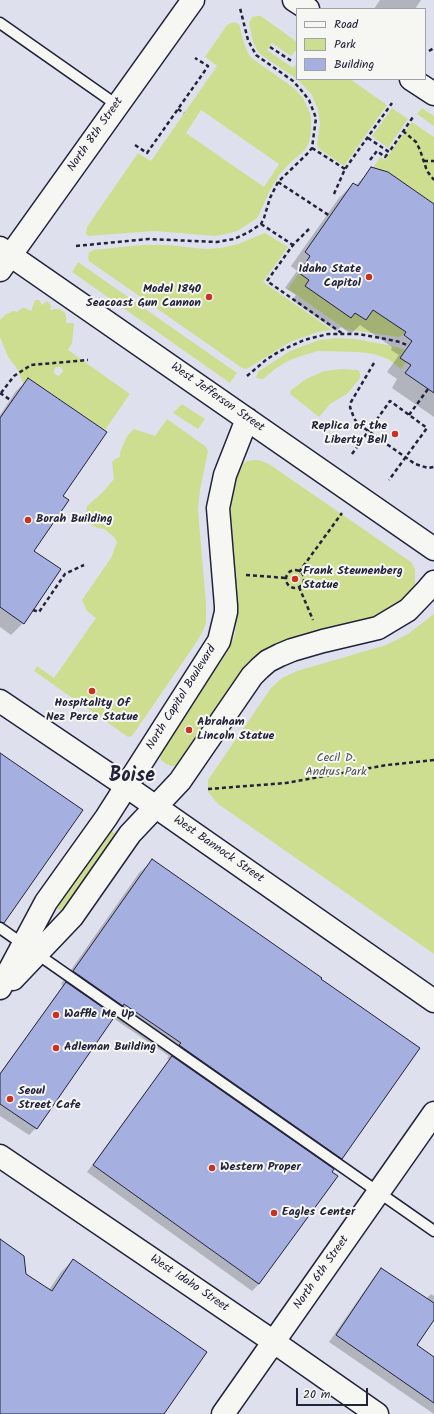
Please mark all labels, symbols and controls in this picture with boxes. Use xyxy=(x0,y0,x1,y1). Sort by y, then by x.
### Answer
legend xyxy=(296,8,426,80)
text: Road xyxy=(334,15,358,34)
text: Park xyxy=(334,35,356,54)
text: Building xyxy=(334,55,374,74)
street label: North 8th Street xyxy=(65,95,127,175)
place label: Idaho State Capitol xyxy=(298,263,361,291)
marker: Idaho State Capitol xyxy=(364,272,374,282)
place label: Model 1840 Seacoast Gun Cannon xyxy=(86,283,201,311)
marker: Model 1840 Seacoast Gun Cannon xyxy=(204,292,214,302)
street label: West Jefferson Street xyxy=(167,360,267,436)
place label: Replica of the Liberty Bell xyxy=(311,420,387,448)
marker: Replica of the Liberty Bell xyxy=(390,429,400,439)
place label: Borah Building xyxy=(36,513,112,527)
marker: Borah Building xyxy=(23,515,33,525)
place label: Frank Steunenberg Statue xyxy=(303,565,403,593)
marker: Frank Steunenberg Statue xyxy=(290,574,300,584)
street label: North Capitol Boulevard xyxy=(144,643,220,753)
marker: Hospitality Of Nez Perce Statue xyxy=(87,686,97,696)
place label: Hospitality Of Nez Perce Statue xyxy=(46,697,138,725)
place label: Abraham Lincoln Statue xyxy=(197,716,274,744)
marker: Abraham Lincoln Statue xyxy=(184,725,194,735)
park label: Cecil D. Andrus Park xyxy=(305,752,367,780)
district label: Boise xyxy=(109,766,155,790)
street label: West Bannock Street xyxy=(170,813,266,887)
place label: Waffle Me Up xyxy=(64,1008,135,1022)
marker: Waffle Me Up xyxy=(51,1010,61,1020)
place label: Adleman Building xyxy=(64,1041,156,1055)
marker: Adleman Building xyxy=(51,1043,61,1053)
place label: Seoul Street Cafe xyxy=(18,1085,81,1113)
marker: Seoul Street Cafe xyxy=(5,1094,15,1104)
place label: Western Proper xyxy=(220,1161,301,1175)
marker: Western Proper xyxy=(207,1163,217,1173)
place label: Eagles Center xyxy=(282,1206,355,1220)
marker: Eagles Center xyxy=(269,1208,279,1218)
street label: North 6th Street xyxy=(291,1233,353,1313)
street label: West Idaho Street xyxy=(147,1252,231,1316)
scale bar xyxy=(298,1380,370,1406)
text: 20 m xyxy=(303,1385,330,1404)

